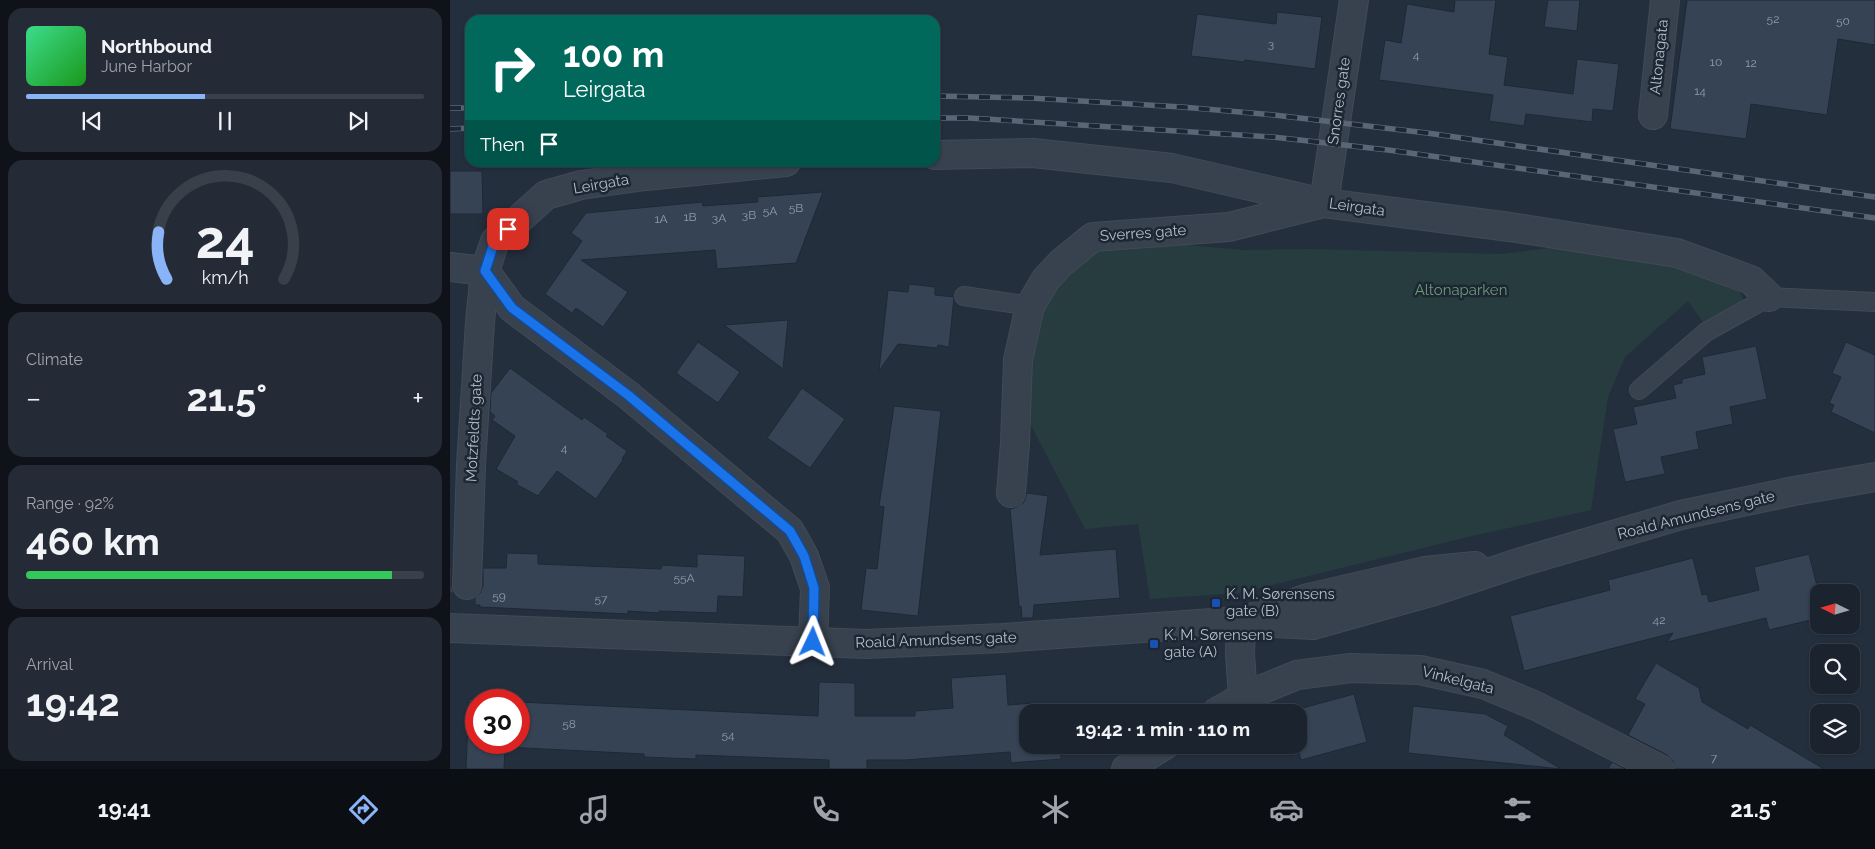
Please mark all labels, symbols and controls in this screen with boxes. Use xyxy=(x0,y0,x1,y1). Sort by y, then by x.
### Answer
house number: 52 xyxy=(1767,12,1779,26)
house number: 50 xyxy=(1836,14,1850,28)
street label: Altonagata xyxy=(1646,18,1672,96)
text: 100 m xyxy=(563,34,664,75)
text: Northbound xyxy=(101,35,212,57)
icon: right xyxy=(480,35,545,100)
house number: 3 xyxy=(1268,37,1274,51)
house number: 4 xyxy=(1413,48,1420,62)
house number: 10 xyxy=(1710,55,1722,69)
street label: Snorres gate xyxy=(1324,56,1354,146)
house number: 12 xyxy=(1745,56,1757,70)
text: June Harbor xyxy=(101,57,192,76)
text: Leirgata xyxy=(563,76,646,102)
house number: 14 xyxy=(1694,84,1706,98)
icon: previous xyxy=(78,107,106,135)
icon: pause xyxy=(211,107,239,135)
icon: next xyxy=(344,107,372,135)
icon: arrive xyxy=(535,130,563,158)
text: Then xyxy=(480,133,525,155)
street label: Leirgata xyxy=(572,170,630,198)
street label: Leirgata xyxy=(1328,194,1386,220)
house number: 5B xyxy=(789,201,803,215)
house number: 5A xyxy=(763,204,777,218)
pin xyxy=(487,208,529,250)
house number: 3B xyxy=(742,208,756,222)
text: 24 xyxy=(195,209,255,270)
house number: 1B xyxy=(683,210,697,224)
house number: 3A xyxy=(712,211,726,225)
house number: 1A xyxy=(654,212,668,226)
icon: arrive xyxy=(494,215,522,243)
street label: Sverres gate xyxy=(1099,221,1187,245)
text: km/h xyxy=(201,267,249,288)
park label: Altonaparken xyxy=(1415,281,1507,299)
text: Climate xyxy=(26,350,83,369)
street label: Motzfeldts gate xyxy=(462,373,486,483)
text: 21.5° xyxy=(186,375,267,420)
text: − xyxy=(26,382,41,415)
text: + xyxy=(412,382,424,415)
house number: 4 xyxy=(561,441,568,455)
street label: Roald Amundsens gate xyxy=(1616,487,1777,543)
text: Range · 92% xyxy=(26,494,114,513)
text: 460 km xyxy=(26,519,160,564)
house number: 55A xyxy=(673,571,695,585)
north arrow xyxy=(1810,584,1860,634)
map controls xyxy=(1810,584,1860,754)
place label: K. M. Sørensens gate (B) xyxy=(1226,585,1335,620)
house number: 59 xyxy=(492,589,506,603)
house number: 57 xyxy=(595,592,608,606)
marker: K. M. Sørensens gate (B) xyxy=(1210,597,1222,609)
house number: 42 xyxy=(1653,613,1665,627)
position arrow xyxy=(786,615,838,667)
place label: K. M. Sørensens gate (A) xyxy=(1164,626,1273,661)
street label: Roald Amundsens gate xyxy=(855,628,1017,652)
marker: K. M. Sørensens gate (A) xyxy=(1148,638,1160,650)
button: search xyxy=(1810,644,1860,694)
text: Arrival xyxy=(26,655,73,674)
street label: Vinkelgata xyxy=(1420,662,1496,698)
text: 19:42 xyxy=(26,680,120,725)
speed limit sign: 30 xyxy=(465,689,530,754)
button: layers xyxy=(1810,704,1860,754)
house number: 58 xyxy=(562,717,576,731)
text: 19:42 · 1 min · 110 m xyxy=(1076,718,1250,740)
house number: 54 xyxy=(721,728,735,742)
house number: 7 xyxy=(1711,751,1718,765)
icon: directions xyxy=(346,792,381,827)
icon: music xyxy=(577,792,612,827)
icon: phone xyxy=(808,792,843,827)
icon: climate xyxy=(1038,792,1073,827)
icon: car xyxy=(1269,792,1304,827)
icon: filters xyxy=(1500,792,1535,827)
text: 19:41 xyxy=(98,796,151,822)
text: 21.5° xyxy=(1730,796,1777,822)

